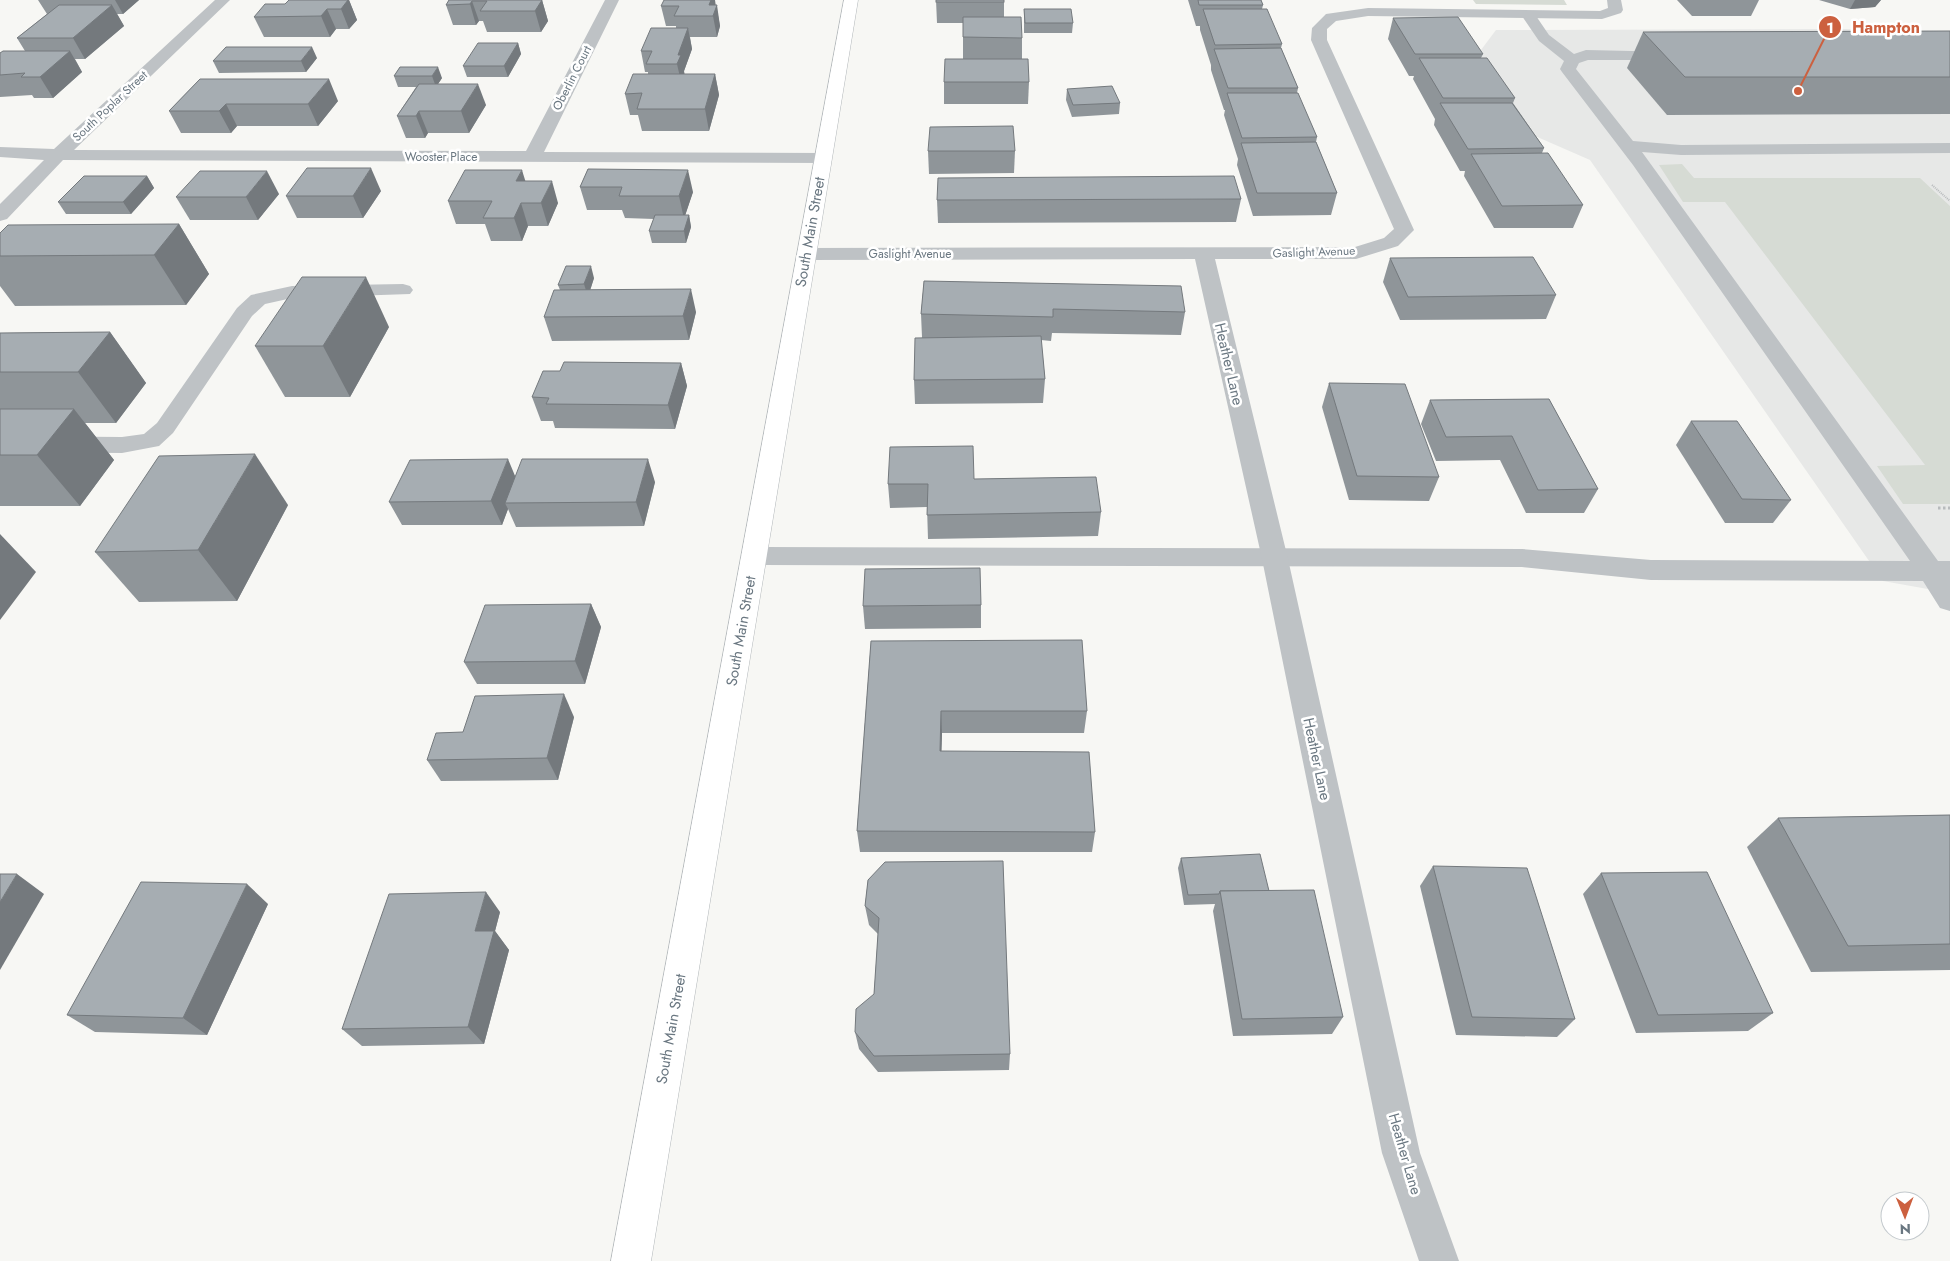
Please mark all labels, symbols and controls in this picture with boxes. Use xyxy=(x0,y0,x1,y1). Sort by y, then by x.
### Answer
callout: Hampton xyxy=(1817,12,1930,43)
text: Hampton xyxy=(1852,16,1920,39)
text: 1 xyxy=(1826,17,1834,39)
street label: Oberlin Court xyxy=(548,42,596,113)
street label: South Poplar Street xyxy=(68,66,152,146)
street label: Wooster Place xyxy=(405,148,477,166)
street label: South Main Street xyxy=(789,175,831,289)
street label: Gaslight Avenue xyxy=(1272,242,1356,262)
street label: Gaslight Avenue xyxy=(869,245,951,263)
street label: Heather Lane xyxy=(1209,321,1249,408)
street label: South Main Street xyxy=(720,574,762,688)
street label: Heather Lane xyxy=(1297,716,1337,803)
street label: South Main Street xyxy=(650,972,692,1086)
street label: Heather Lane xyxy=(1383,1111,1427,1198)
north arrow xyxy=(1880,1191,1930,1241)
text: N xyxy=(1899,1219,1911,1239)

